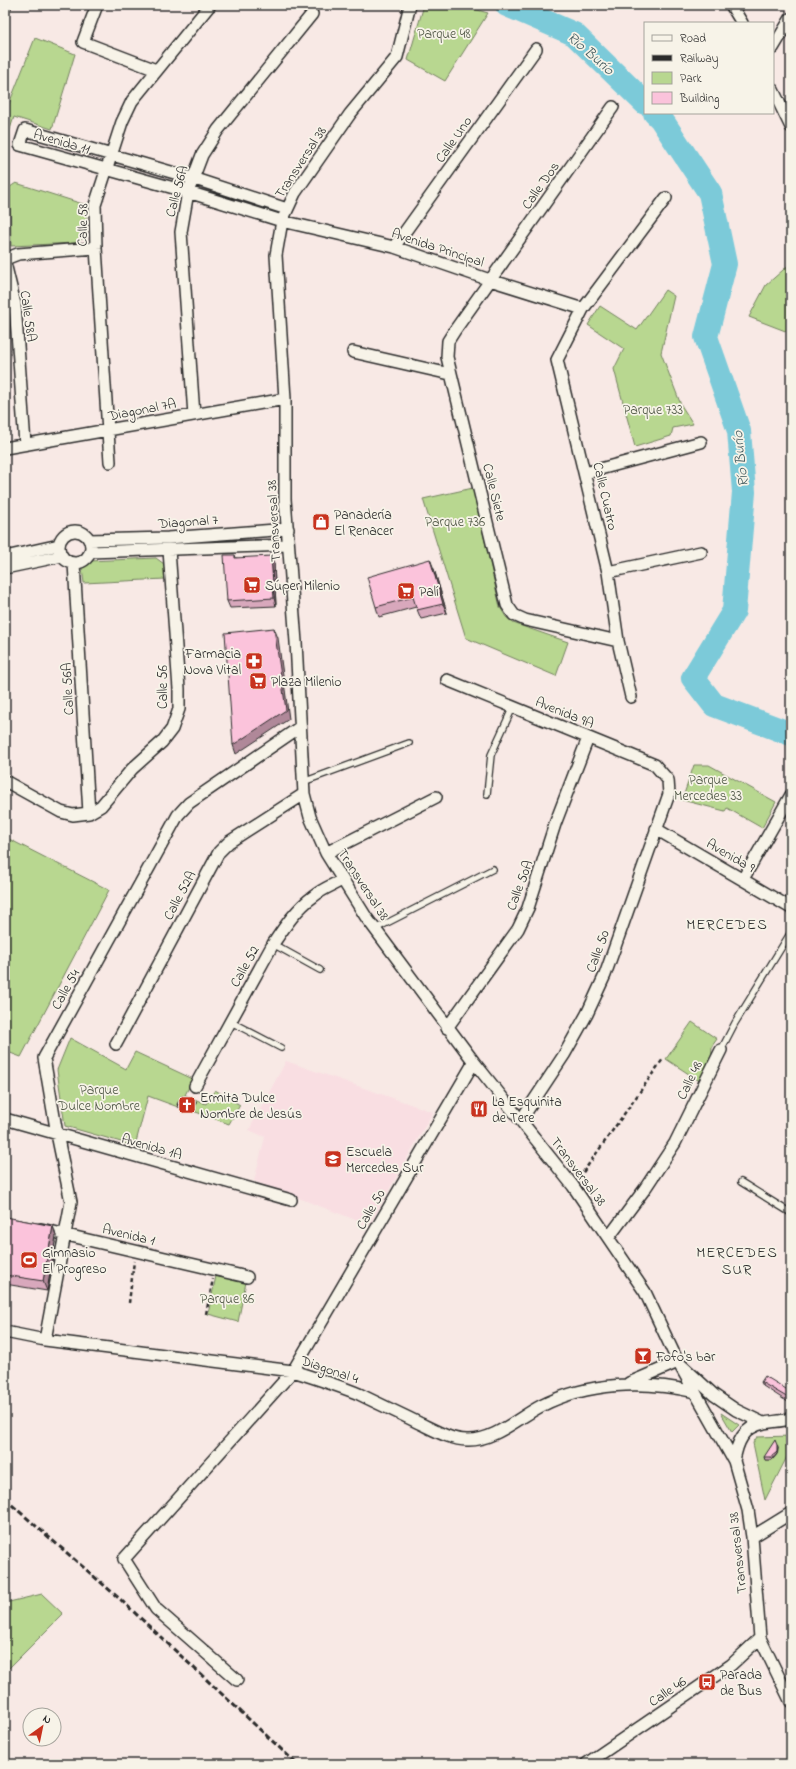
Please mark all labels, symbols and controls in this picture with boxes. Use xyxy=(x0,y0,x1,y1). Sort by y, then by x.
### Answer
legend xyxy=(644,22,774,114)
park label: Parque 48 xyxy=(417,24,471,45)
water label: Río Burío xyxy=(562,27,620,81)
text: Road xyxy=(680,30,706,48)
text: Railway xyxy=(680,50,719,69)
text: Park xyxy=(680,70,702,88)
text: Building xyxy=(679,90,719,109)
street label: Calle Uno xyxy=(430,112,478,167)
street label: Transversal 38 xyxy=(270,123,332,203)
street label: Avenida 11 xyxy=(31,124,93,161)
street label: Calle Dos xyxy=(517,158,565,214)
street label: Calle 56A xyxy=(161,163,194,219)
street label: Calle 58 xyxy=(73,203,94,247)
street label: Avenida Principal xyxy=(388,224,487,273)
street label: Calle 58A xyxy=(14,289,42,343)
street label: Diagonal 7A xyxy=(106,394,178,429)
park label: Parque 733 xyxy=(623,400,683,421)
water label: Río Burío xyxy=(727,429,755,488)
street label: Calle Cuatro xyxy=(587,460,623,532)
street label: Calle Siete xyxy=(476,461,511,524)
street label: Transversal 38 xyxy=(262,479,287,562)
place label: Panadería El Renacer xyxy=(334,505,394,542)
street label: Diagonal 7 xyxy=(156,510,219,536)
shop icon: Panadería El Renacer xyxy=(311,512,331,532)
park label: Parque 736 xyxy=(425,512,485,533)
supermarket icon: Súper Milenio xyxy=(242,575,262,595)
place label: Súper Milenio xyxy=(265,576,340,597)
supermarket icon: Palí xyxy=(396,581,416,601)
place label: Palí xyxy=(419,582,439,603)
place label: Farmacia Nova Vital xyxy=(183,644,241,681)
pharmacy icon: Farmacia Nova Vital xyxy=(244,651,264,671)
street label: Calle 56A xyxy=(57,662,80,716)
street label: Calle 56 xyxy=(153,665,174,709)
supermarket icon: Plaza Milenio xyxy=(248,671,268,691)
place label: Plaza Milenio xyxy=(271,672,341,693)
street label: Avenida 9A xyxy=(532,692,597,735)
park label: Parque Mercedes 33 xyxy=(674,770,742,807)
street label: Avenida 9 xyxy=(702,834,759,879)
street label: Transversal 38 xyxy=(332,845,394,925)
street label: Calle 50A xyxy=(502,857,539,914)
street label: Calle 52A xyxy=(159,867,202,924)
district label: MERCEDES xyxy=(686,914,768,936)
street label: Calle 50 xyxy=(581,927,616,976)
street label: Calle 52 xyxy=(225,942,265,991)
street label: Calle 54 xyxy=(47,965,86,1014)
street label: Calle 48 xyxy=(672,1058,709,1104)
park label: Parque Dulce Nombre xyxy=(57,1080,141,1117)
place label: Ermita Dulce Nombre de Jesús xyxy=(200,1088,302,1125)
place label: La Esquinita de Tere xyxy=(492,1092,562,1129)
church icon: Ermita Dulce Nombre de Jesús xyxy=(177,1095,197,1115)
restaurant icon: La Esquinita de Tere xyxy=(469,1099,489,1119)
street label: Avenida 1A xyxy=(119,1129,184,1166)
street label: Transversal 38 xyxy=(545,1133,611,1211)
place label: Escuela Mercedes Sur xyxy=(346,1142,424,1179)
school or university icon: Escuela Mercedes Sur xyxy=(323,1149,343,1169)
street label: Calle 50 xyxy=(351,1186,391,1234)
street label: Avenida 1 xyxy=(100,1219,158,1252)
district label: MERCEDES SUR xyxy=(696,1242,778,1281)
place label: Gimnasio El Progreso xyxy=(42,1243,107,1281)
sports icon: Gimnasio El Progreso xyxy=(19,1250,39,1270)
park label: Parque 86 xyxy=(200,1289,254,1310)
bar icon: Fofo's bar xyxy=(633,1346,653,1366)
place label: Fofo's bar xyxy=(655,1347,716,1368)
street label: Diagonal 4 xyxy=(296,1350,362,1391)
street label: Transversal 38 xyxy=(724,1511,753,1595)
place label: Parada de Bus xyxy=(720,1665,762,1702)
street label: Calle 46 xyxy=(645,1672,691,1713)
bus stop icon: Parada de Bus xyxy=(697,1672,717,1692)
north arrow xyxy=(22,1707,62,1747)
text: N xyxy=(39,1711,54,1728)

